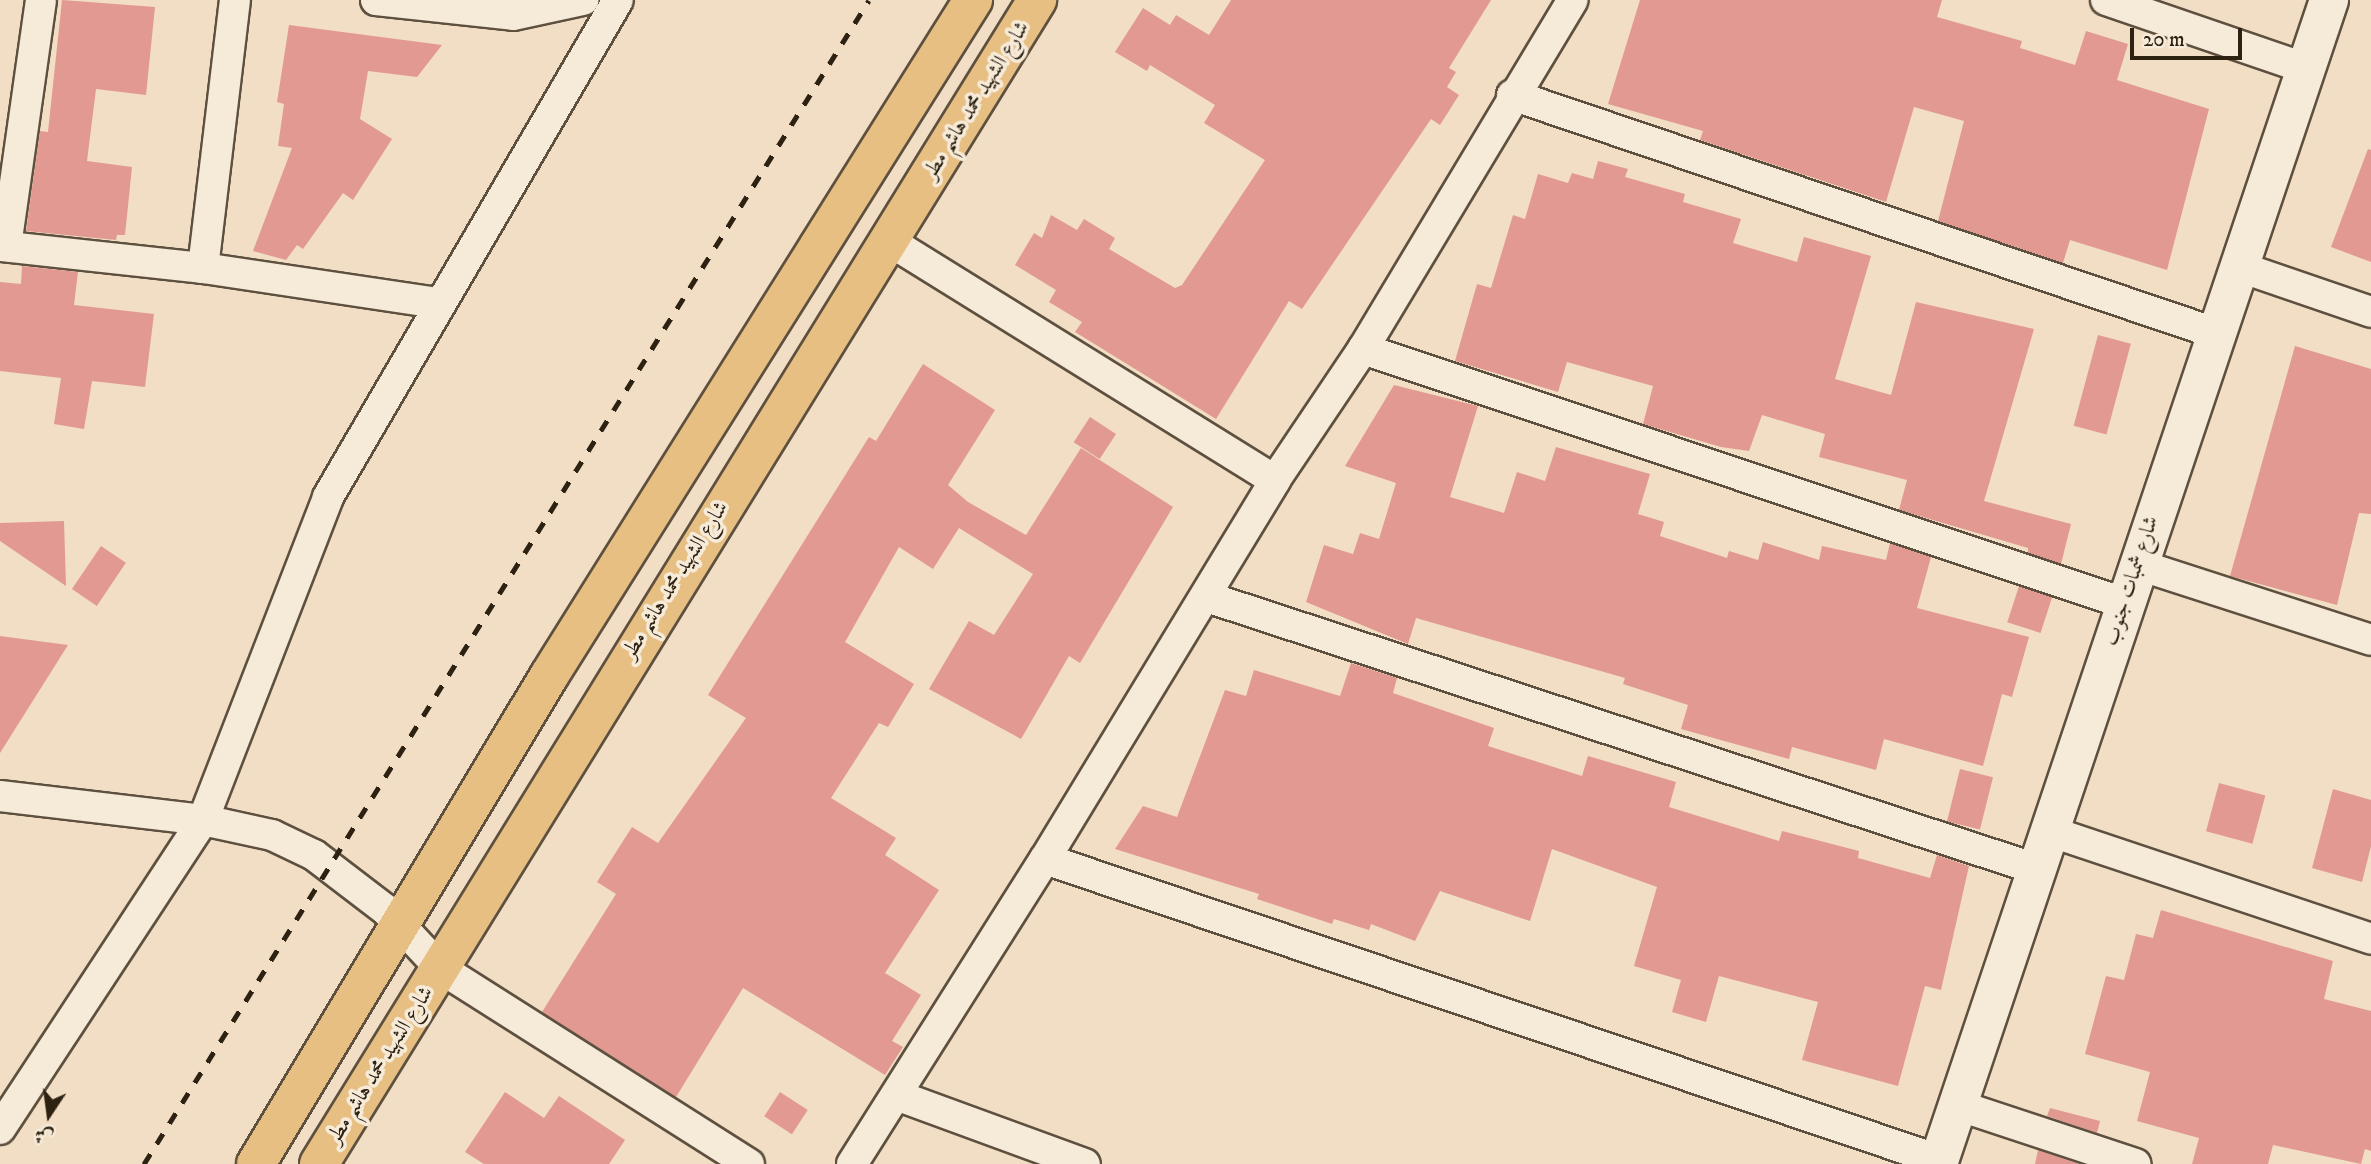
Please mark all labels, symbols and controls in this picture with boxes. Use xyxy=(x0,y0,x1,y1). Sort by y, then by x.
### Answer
scale bar xyxy=(2133,14,2245,58)
street label: شارع الشهيد محمد هاشم مطر xyxy=(917,17,1035,183)
text: 20 m xyxy=(2143,27,2185,53)
street label: شارع الشهيد محمد هاشم مطر xyxy=(616,497,734,663)
street label: شارع شمبات جنوب xyxy=(2098,513,2164,649)
street label: شارع الشهيد محمد هاشم مطر xyxy=(321,982,439,1148)
north arrow xyxy=(14,1080,84,1150)
text: ش xyxy=(32,1123,56,1149)

